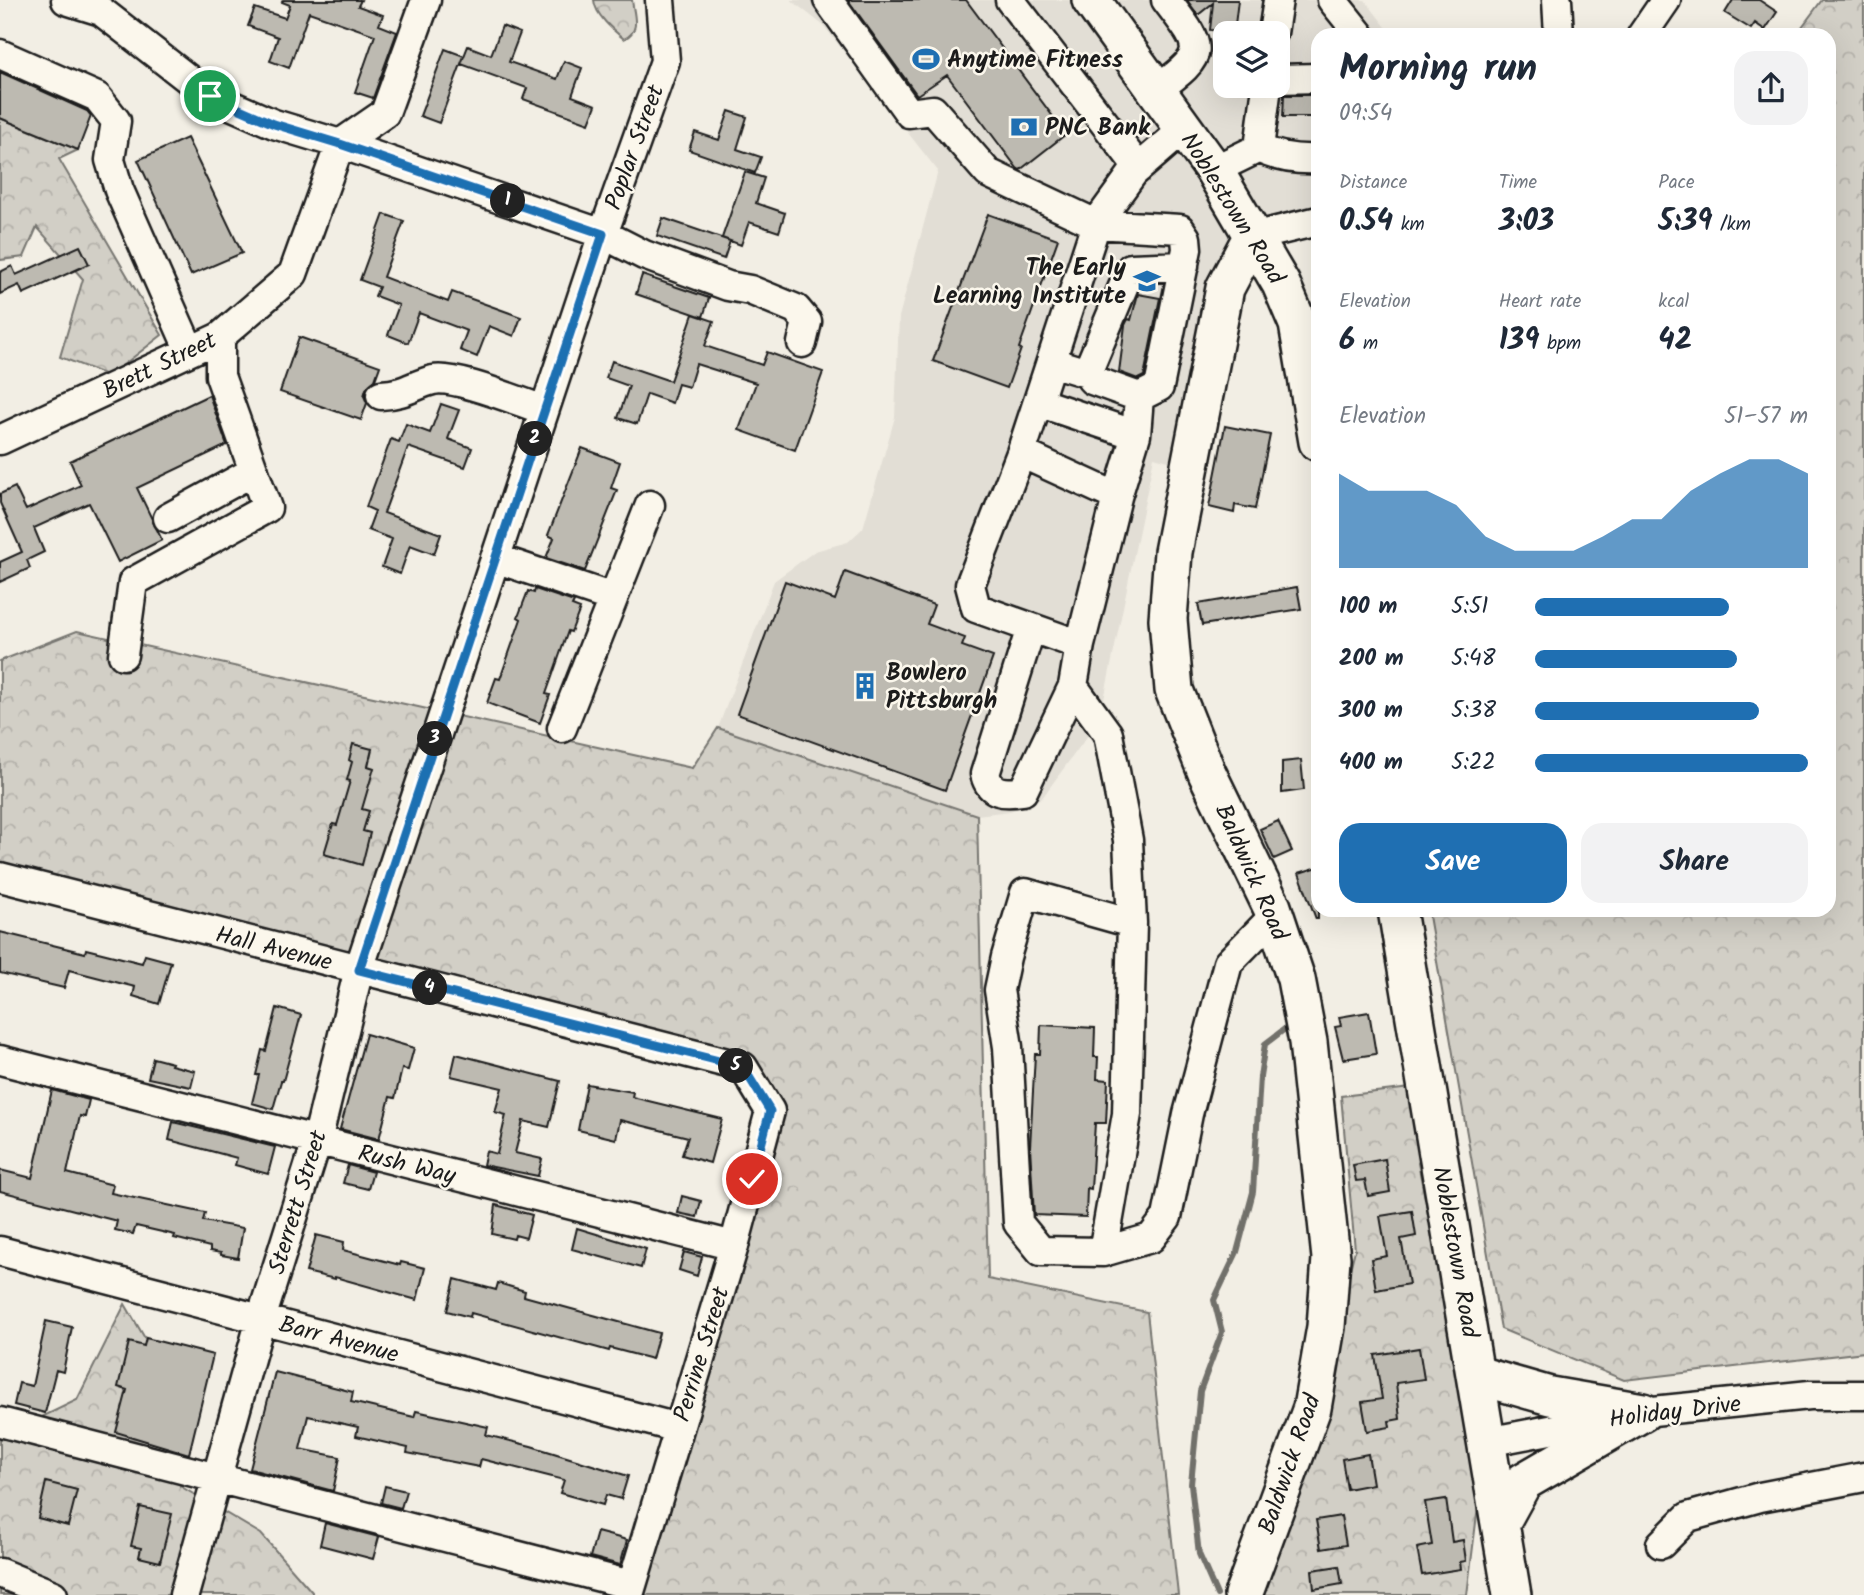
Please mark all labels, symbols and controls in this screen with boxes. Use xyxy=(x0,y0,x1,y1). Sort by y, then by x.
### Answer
map controls xyxy=(1213,21,1290,98)
button: layers xyxy=(1213,21,1290,98)
text: Morning run xyxy=(1339,40,1537,100)
place label: Anytime Fitness xyxy=(947,41,1123,80)
sports icon: Anytime Fitness xyxy=(911,44,941,74)
button: share xyxy=(1734,51,1808,125)
pin xyxy=(180,66,240,126)
icon: arrive xyxy=(191,77,229,115)
street label: Poplar Street xyxy=(595,79,676,216)
text: 09:54 xyxy=(1339,96,1392,132)
place label: PNC Bank xyxy=(1045,109,1151,148)
bank icon: PNC Bank xyxy=(1009,112,1039,142)
street label: Noblestown Road xyxy=(1169,125,1295,294)
text: Distance xyxy=(1339,168,1407,198)
text: Time xyxy=(1499,168,1537,198)
text: Pace xyxy=(1658,168,1695,198)
pin: 1 xyxy=(490,184,526,218)
text: 1 xyxy=(505,185,510,215)
text: 0.54 xyxy=(1339,198,1393,246)
text: 3:03 xyxy=(1499,198,1554,246)
text: 5:39 xyxy=(1658,198,1712,246)
text: km xyxy=(1393,210,1425,240)
text: /km xyxy=(1712,210,1751,240)
place label: The Early Learning Institute xyxy=(933,249,1127,316)
school or university icon: The Early Learning Institute xyxy=(1132,266,1162,296)
text: Elevation xyxy=(1339,287,1411,317)
text: Heart rate xyxy=(1499,287,1581,317)
text: kcal xyxy=(1658,287,1689,317)
text: 6 xyxy=(1339,317,1355,365)
text: 139 xyxy=(1499,317,1539,365)
text: 42 xyxy=(1658,317,1692,365)
street label: Brett Street xyxy=(96,322,224,411)
text: m xyxy=(1355,329,1378,359)
text: bpm xyxy=(1539,329,1581,359)
text: Elevation xyxy=(1339,399,1426,435)
text: 51–57 m xyxy=(1724,399,1808,435)
pin: 2 xyxy=(518,422,552,457)
text: 2 xyxy=(529,423,540,453)
text: 100 m xyxy=(1339,589,1397,625)
text: 5:51 xyxy=(1451,589,1489,625)
text: 200 m xyxy=(1339,641,1404,677)
text: 5:48 xyxy=(1451,641,1496,677)
place label: Bowlero Pittsburgh xyxy=(886,654,997,721)
building icon: Bowlero Pittsburgh xyxy=(850,671,880,701)
text: 300 m xyxy=(1339,693,1403,729)
text: 5:38 xyxy=(1451,693,1496,729)
pin: 3 xyxy=(418,722,452,756)
text: 3 xyxy=(429,723,440,753)
text: 400 m xyxy=(1339,745,1403,781)
text: 5:22 xyxy=(1451,745,1496,781)
street label: Baldwick Road xyxy=(1203,798,1299,948)
button: Save xyxy=(1339,823,1567,903)
button: Share xyxy=(1581,823,1808,903)
street label: Hall Avenue xyxy=(211,916,336,983)
pin: 4 xyxy=(412,970,448,1006)
text: 4 xyxy=(424,972,435,1002)
pin: 5 xyxy=(718,1048,754,1084)
text: 5 xyxy=(731,1050,740,1080)
street label: Sterrett Street xyxy=(258,1125,339,1279)
street label: Rush Way xyxy=(354,1134,460,1197)
pin xyxy=(722,1149,782,1209)
icon: check xyxy=(733,1160,771,1198)
street label: Noblestown Road xyxy=(1420,1163,1489,1342)
street label: Perrine Street xyxy=(663,1281,742,1427)
street label: Barr Avenue xyxy=(274,1306,403,1375)
street label: Holiday Drive xyxy=(1607,1385,1744,1440)
street label: Baldwick Road xyxy=(1248,1388,1333,1540)

